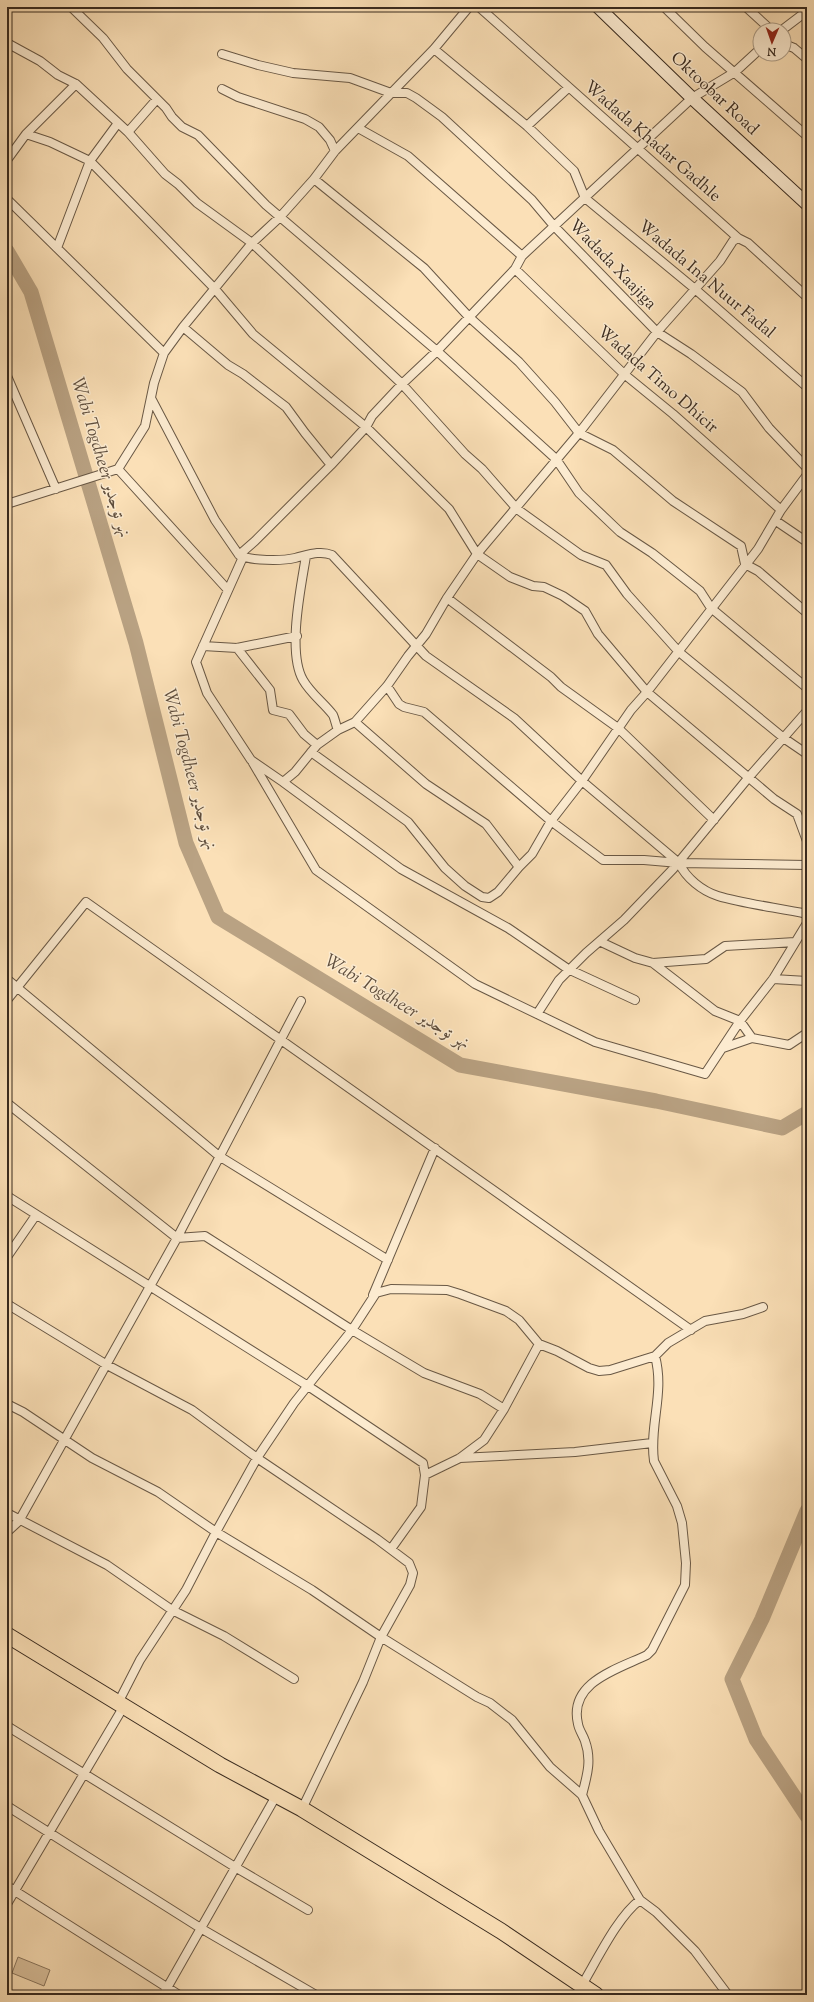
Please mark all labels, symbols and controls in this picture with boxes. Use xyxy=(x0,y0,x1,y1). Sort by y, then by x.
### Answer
north arrow xyxy=(752,22,792,62)
text: N xyxy=(767,43,777,59)
street label: Oktoobar Road xyxy=(665,47,764,142)
street label: Wadada Khadar Gadhle xyxy=(578,76,726,208)
street label: Wadada Xaajiga xyxy=(563,214,662,316)
street label: Wadada Ina Nuur Fadal xyxy=(632,215,780,345)
street label: Wadada Timo Dhicir xyxy=(591,321,723,440)
water label: Wabi Togdheer نهر توجدير xyxy=(63,375,137,541)
water label: Wabi Togdheer نهر توجدير xyxy=(155,686,223,854)
water label: Wabi Togdheer نهر توجدير xyxy=(319,949,475,1057)

